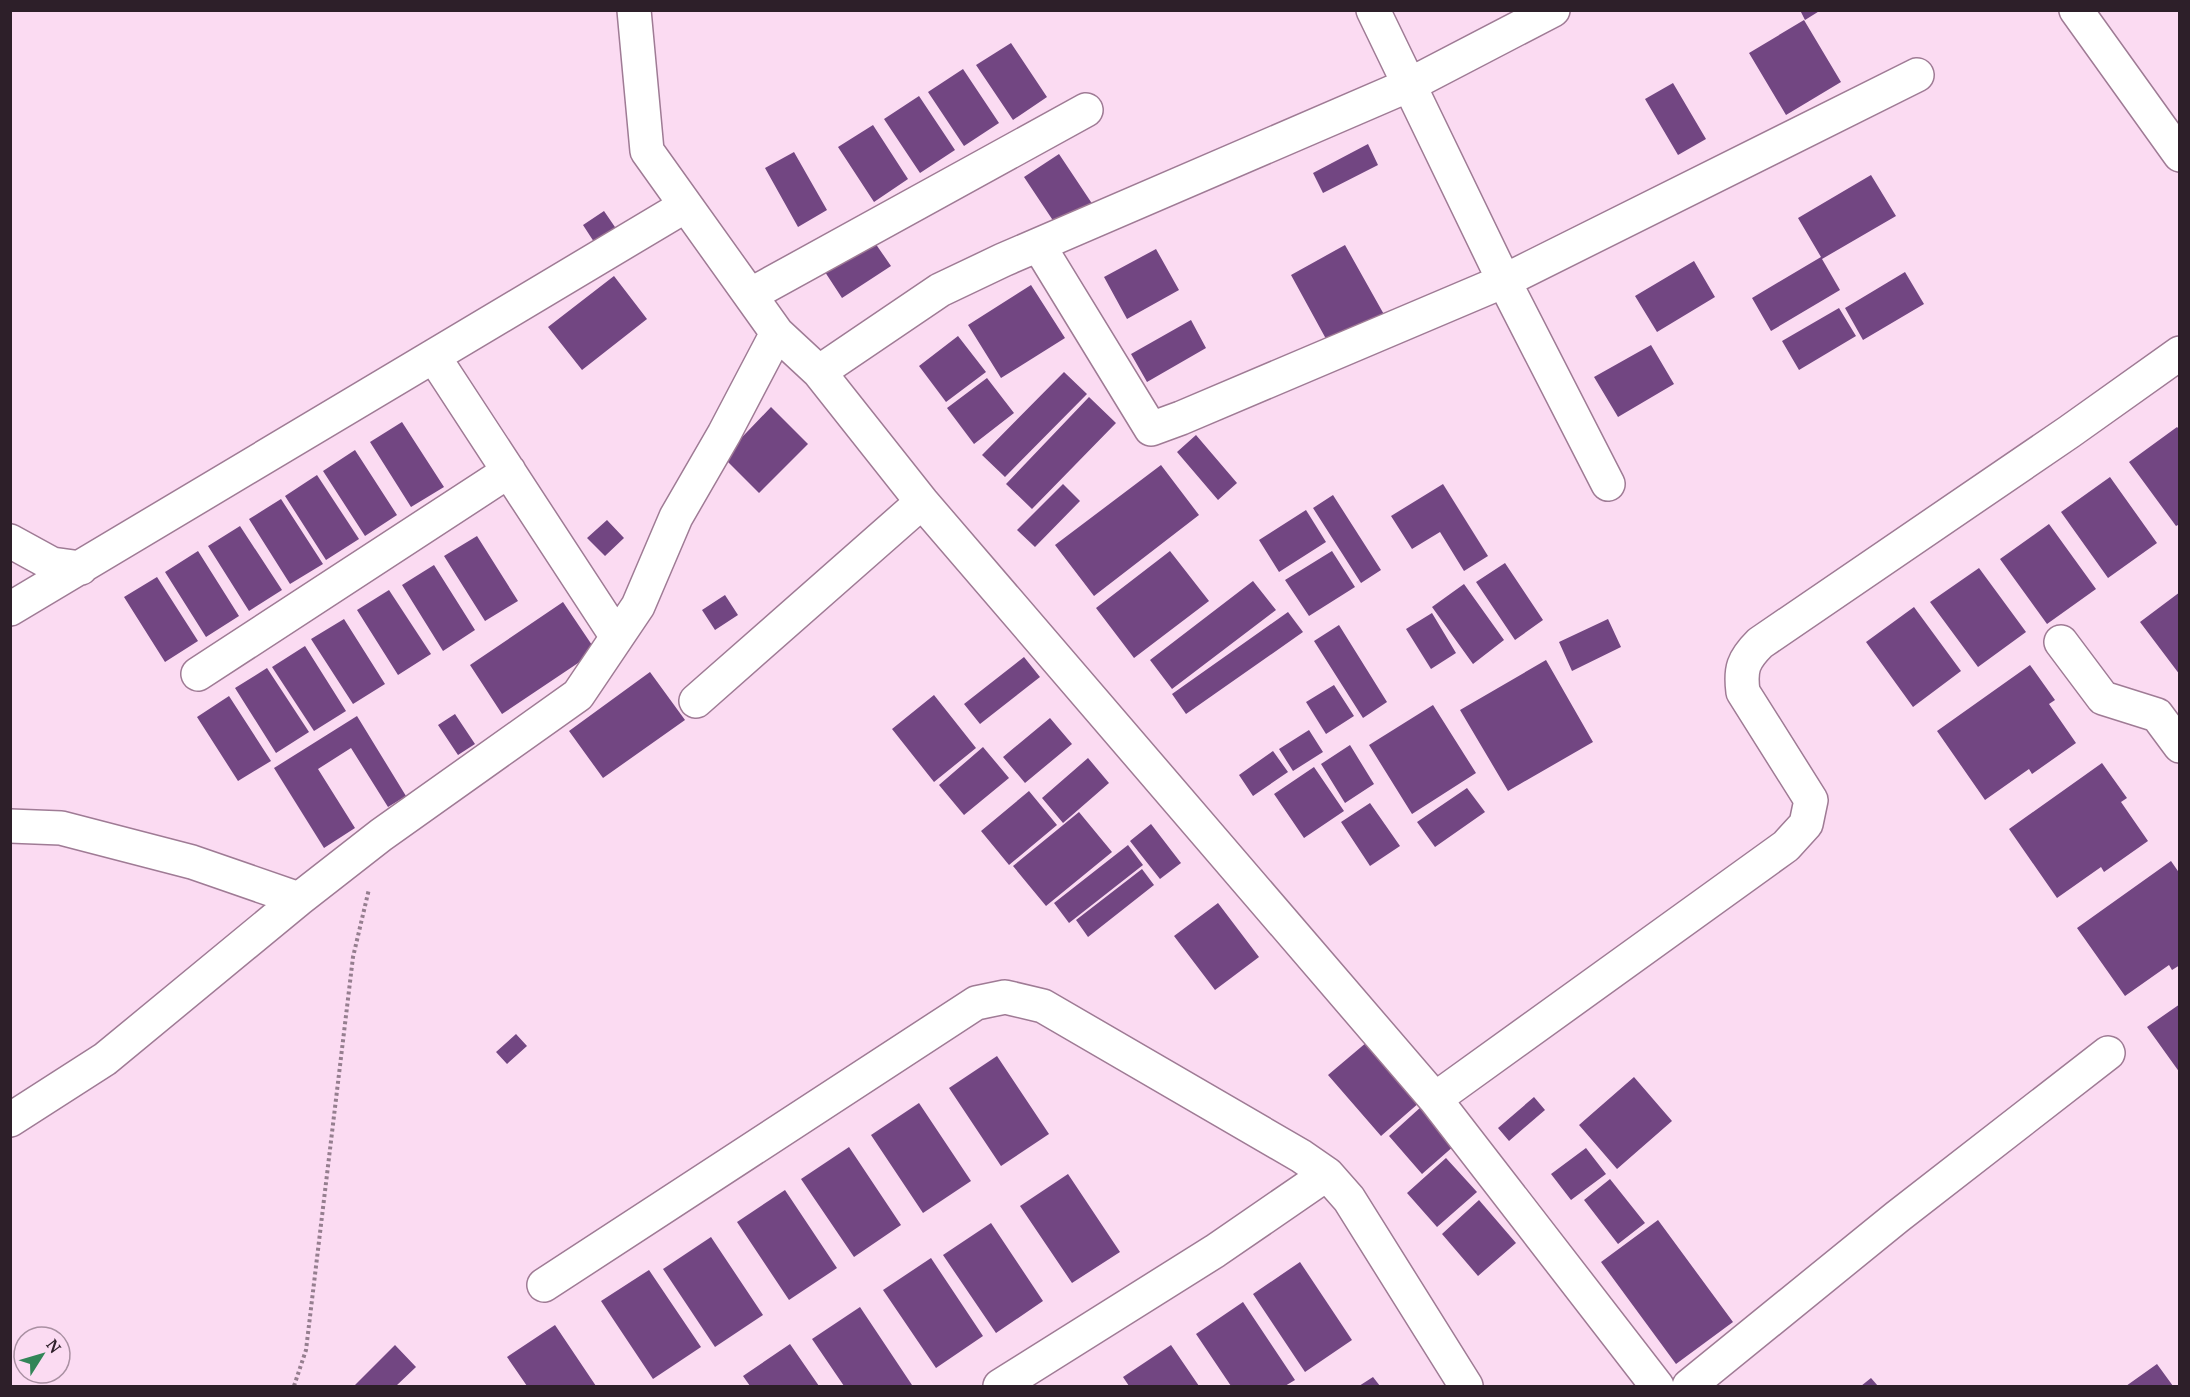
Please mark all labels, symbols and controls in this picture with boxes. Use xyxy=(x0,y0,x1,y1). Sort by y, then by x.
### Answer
north arrow xyxy=(12,1325,72,1385)
text: N xyxy=(42,1335,66,1357)

